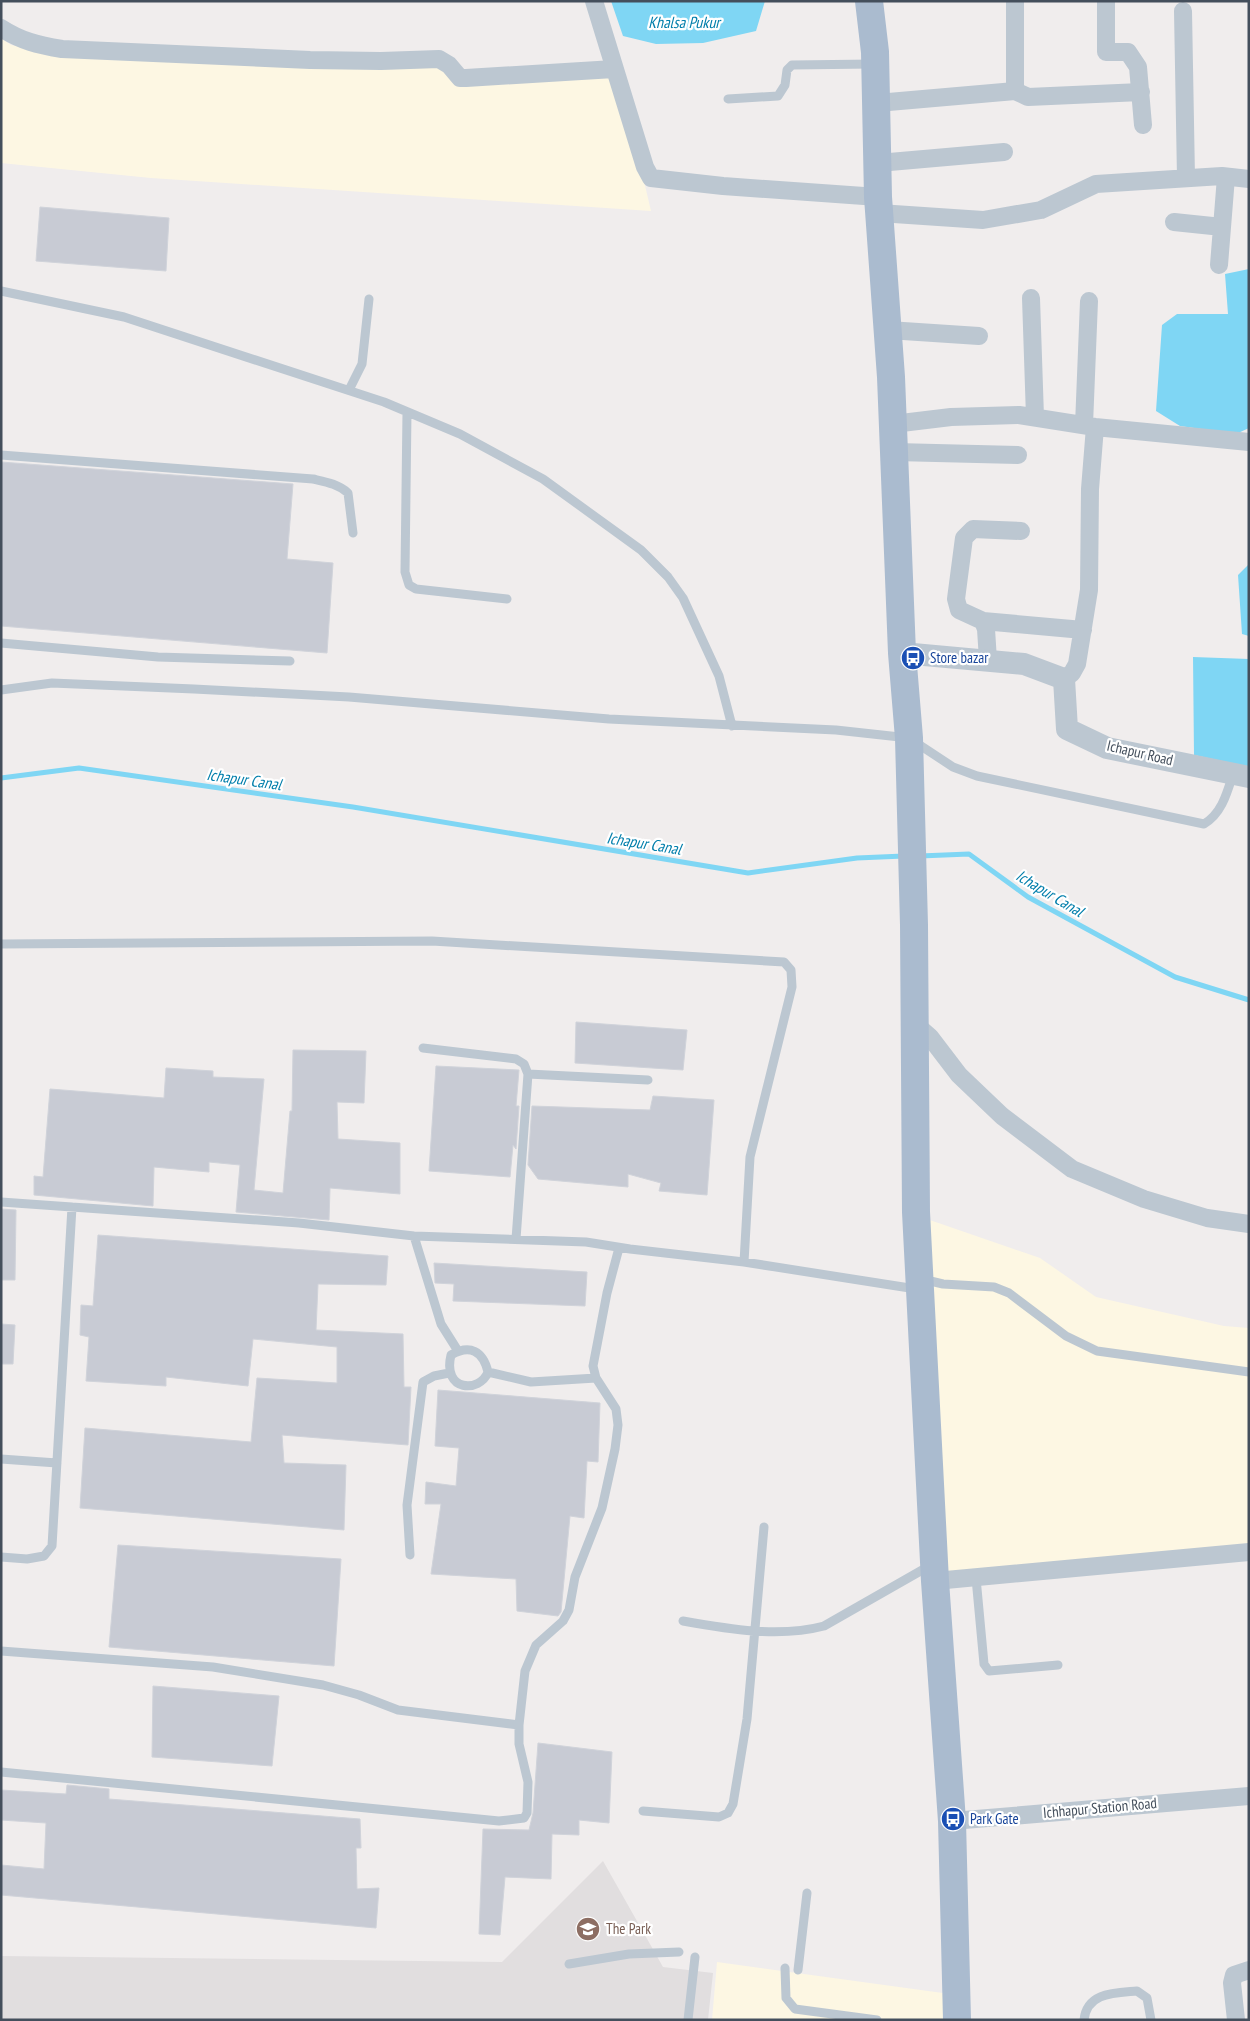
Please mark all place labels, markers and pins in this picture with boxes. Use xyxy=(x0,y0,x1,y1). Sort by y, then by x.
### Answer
bus stop icon: Store bazar xyxy=(900,645,926,671)
place label: Store bazar xyxy=(930,648,989,667)
bus stop icon: Park Gate xyxy=(940,1806,966,1832)
place label: Park Gate xyxy=(970,1809,1019,1828)
school or university icon: The Park xyxy=(575,1916,601,1942)
place label: The Park xyxy=(606,1919,651,1938)

